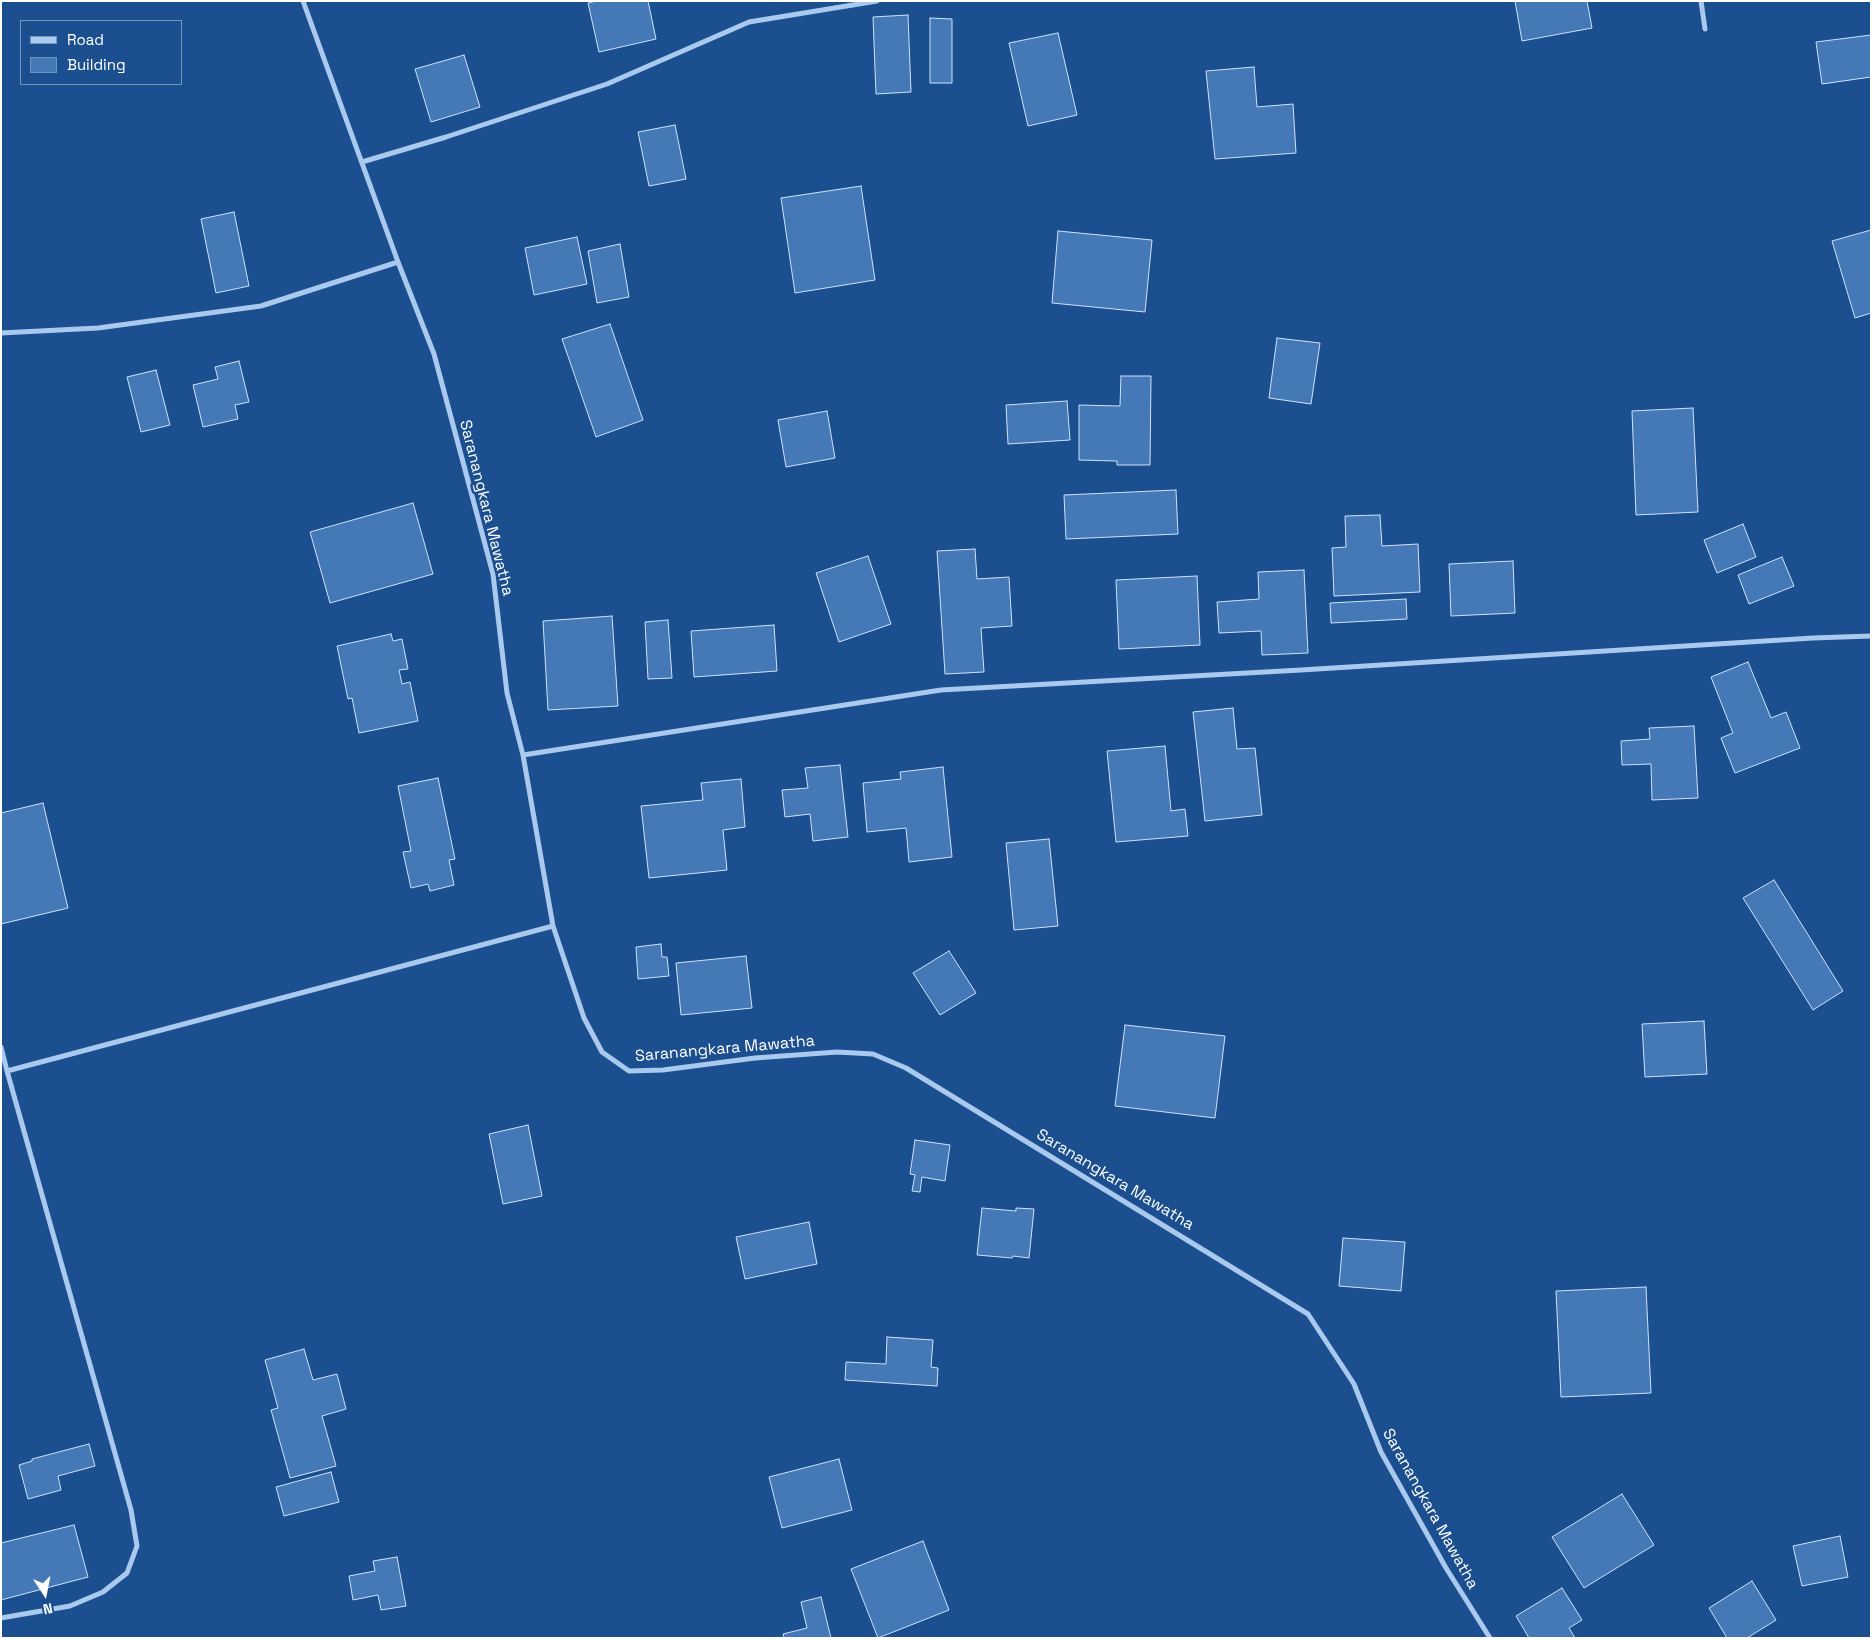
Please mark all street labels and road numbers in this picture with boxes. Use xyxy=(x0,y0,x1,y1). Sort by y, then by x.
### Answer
street label: Saranangkara Mawatha xyxy=(455,418,517,598)
street label: Saranangkara Mawatha xyxy=(634,1032,816,1066)
street label: Saranangkara Mawatha xyxy=(1033,1125,1197,1235)
street label: Saranangkara Mawatha xyxy=(1378,1425,1482,1593)

